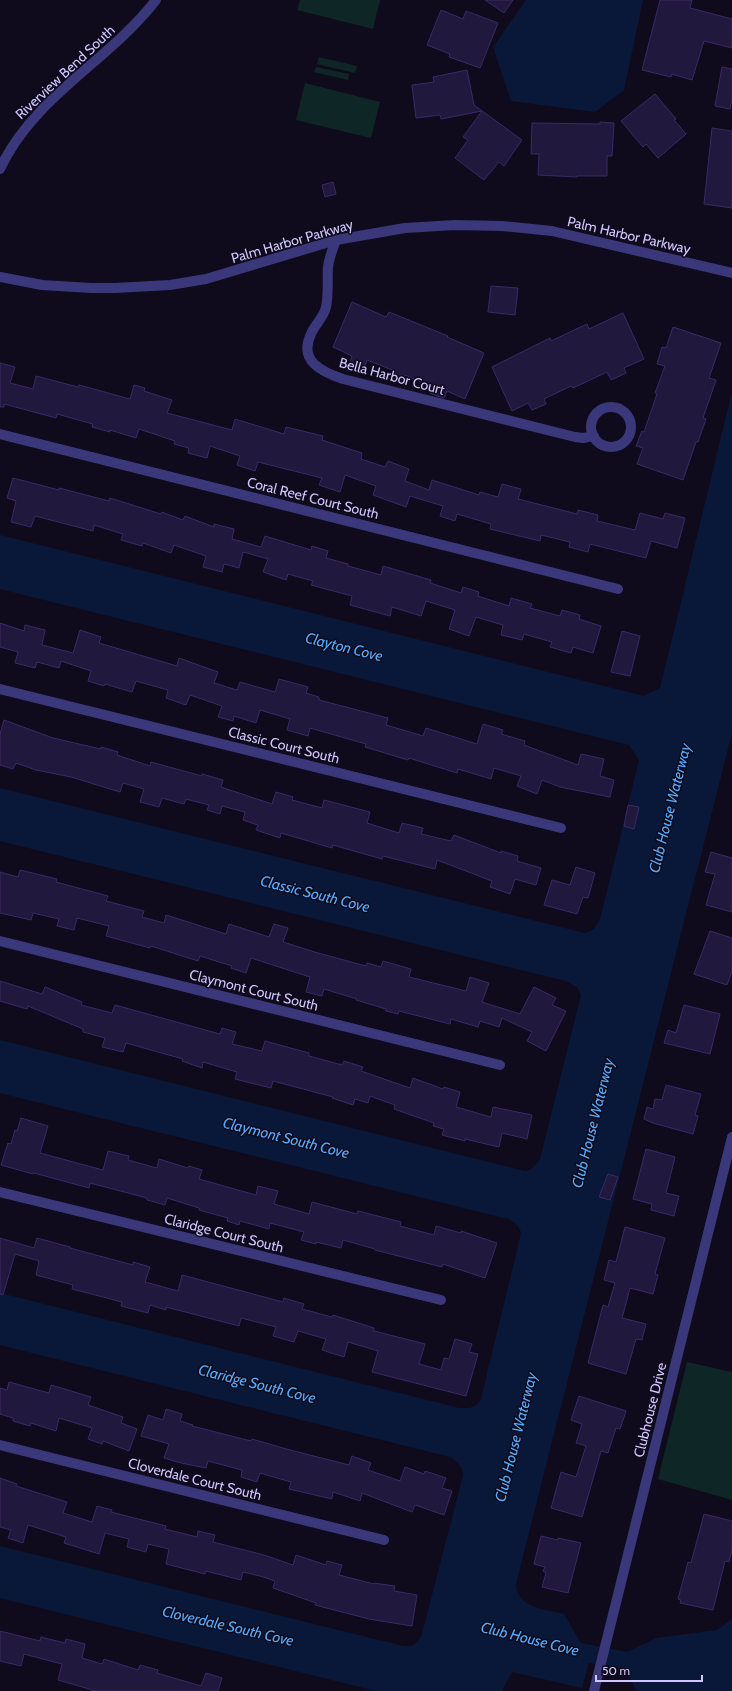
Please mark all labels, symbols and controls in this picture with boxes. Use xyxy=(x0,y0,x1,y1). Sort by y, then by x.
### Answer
street label: Riverview Bend South xyxy=(11,21,119,123)
street label: Palm Harbor Parkway xyxy=(566,212,692,258)
street label: Palm Harbor Parkway xyxy=(229,215,355,267)
street label: Bella Harbor Court xyxy=(337,353,447,399)
street label: Coral Reef Court South xyxy=(245,473,381,523)
water label: Clayton Cove xyxy=(303,629,385,665)
street label: Classic Court South xyxy=(227,722,341,768)
water label: Club House Waterway xyxy=(645,740,695,875)
water label: Classic South Cove xyxy=(259,872,372,916)
street label: Claymont Court South xyxy=(188,965,320,1015)
water label: Club House Waterway xyxy=(568,1055,618,1190)
water label: Claymont South Cove xyxy=(221,1114,351,1162)
street label: Claridge Court South xyxy=(162,1209,286,1257)
water label: Claridge South Cove xyxy=(197,1361,318,1407)
street label: Clubhouse Drive xyxy=(630,1361,670,1459)
water label: Club House Waterway xyxy=(491,1369,541,1504)
street label: Cloverdale Court South xyxy=(126,1454,264,1504)
water label: Cloverdale South Cove xyxy=(161,1602,296,1650)
water label: Club House Cove xyxy=(479,1618,581,1660)
scale bar xyxy=(596,1657,702,1683)
text: 50 m xyxy=(602,1663,630,1678)

